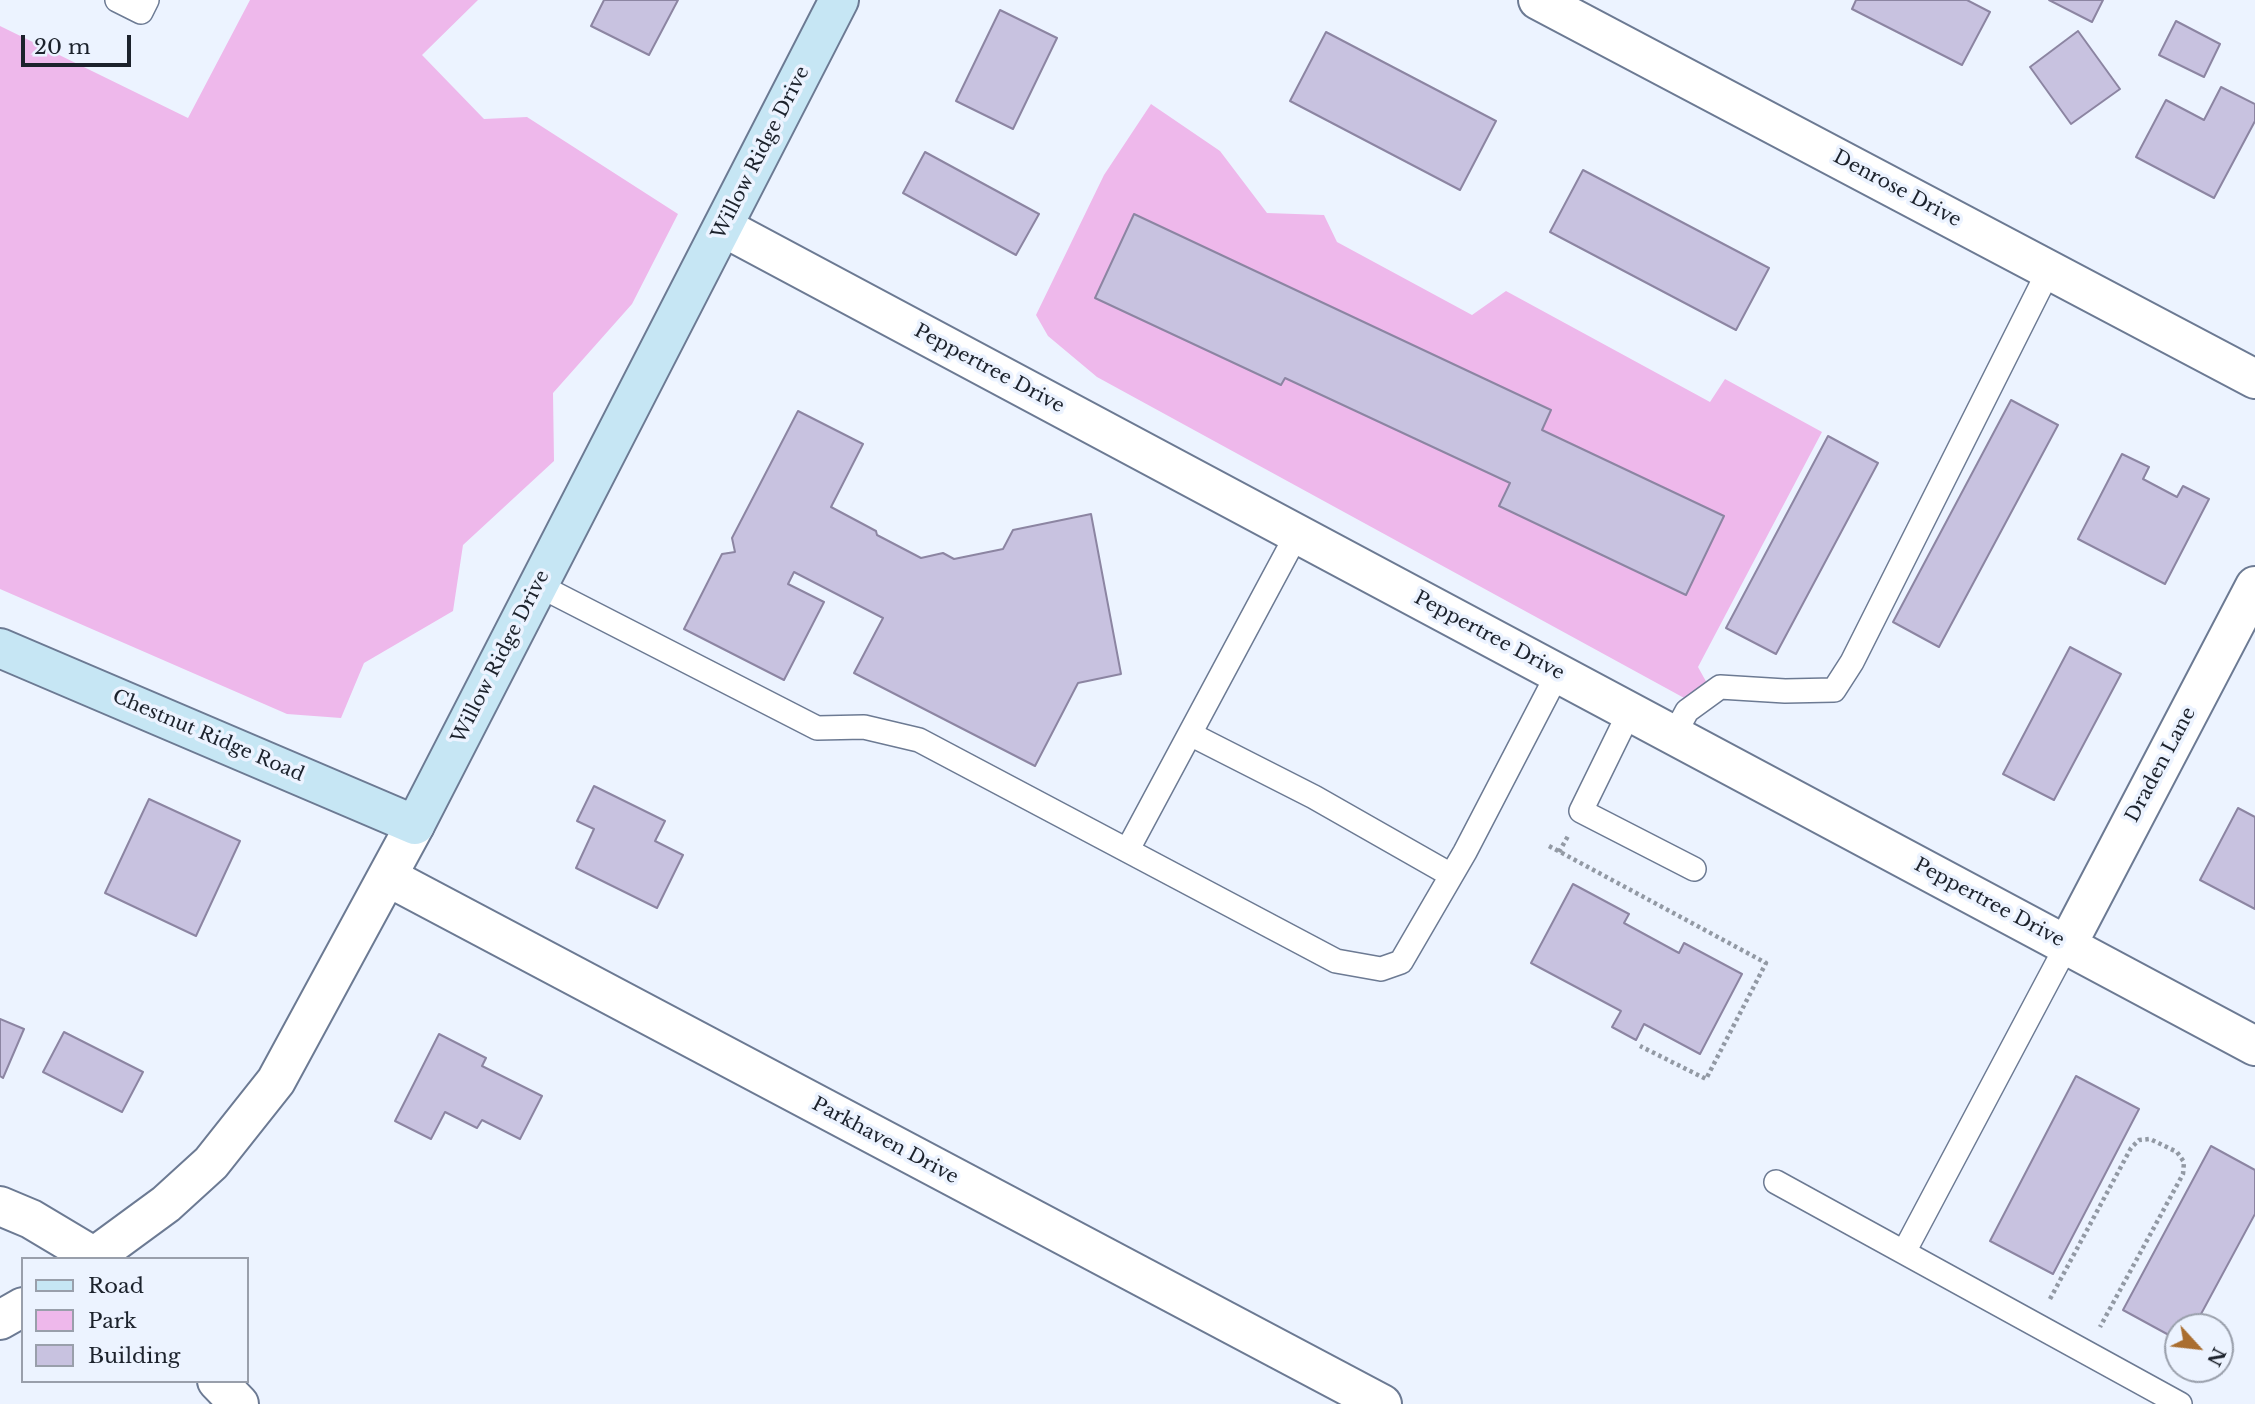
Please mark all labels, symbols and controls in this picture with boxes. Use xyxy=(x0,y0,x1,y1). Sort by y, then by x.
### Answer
scale bar xyxy=(24,21,135,65)
text: 20 m xyxy=(34,34,91,60)
street label: Willow Ridge Drive xyxy=(708,63,814,243)
street label: Denrose Drive xyxy=(1829,146,1965,232)
street label: Peppertree Drive xyxy=(910,320,1068,418)
street label: Willow Ridge Drive xyxy=(448,567,554,747)
street label: Peppertree Drive xyxy=(1410,587,1568,685)
street label: Chestnut Ridge Road xyxy=(109,685,307,787)
street label: Draden Lane xyxy=(2121,704,2201,826)
street label: Peppertree Drive xyxy=(1910,854,2068,952)
street label: Parkhaven Drive xyxy=(808,1093,962,1189)
legend xyxy=(21,1257,248,1383)
text: Road xyxy=(88,1273,144,1299)
text: Park xyxy=(88,1308,137,1334)
north arrow xyxy=(2164,1313,2234,1383)
text: Building xyxy=(88,1343,180,1369)
text: N xyxy=(2202,1344,2231,1370)

